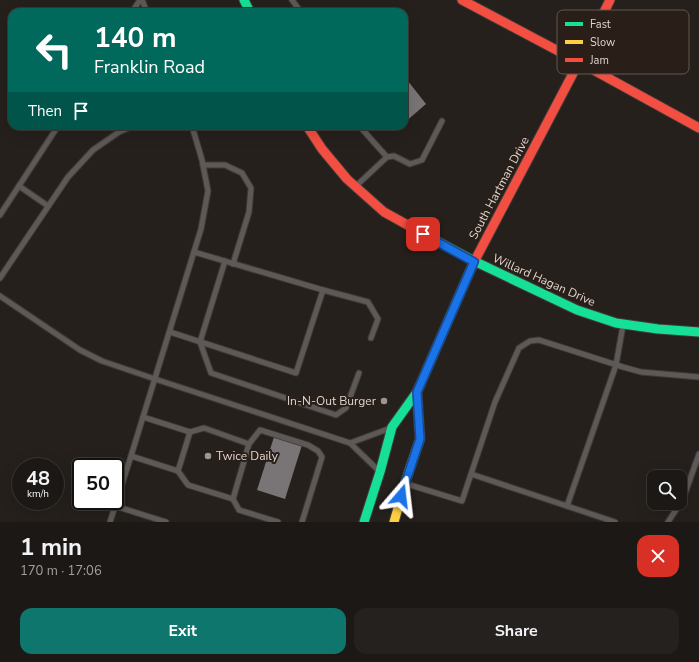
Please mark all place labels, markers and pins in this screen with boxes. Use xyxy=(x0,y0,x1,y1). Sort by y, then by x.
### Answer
pin xyxy=(406,217,440,251)
place label: In-N-Out Burger xyxy=(287,393,377,409)
marker: In-N-Out Burger xyxy=(379,396,389,406)
place label: Twice Daily xyxy=(216,448,279,464)
marker: Twice Daily xyxy=(203,451,213,461)

